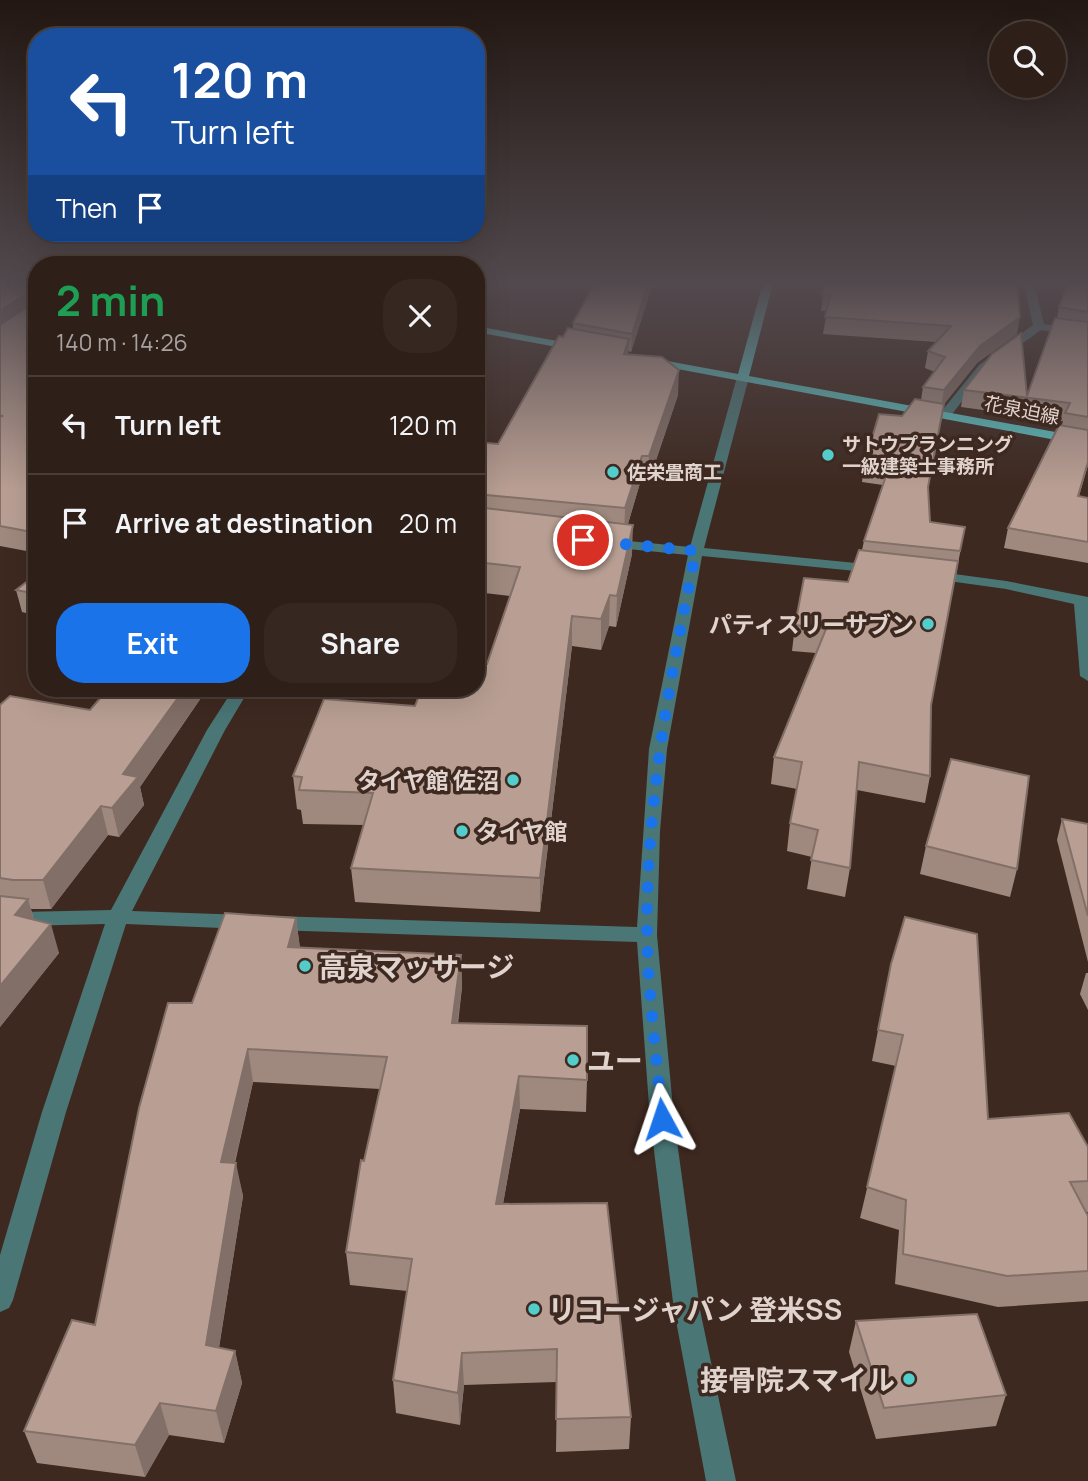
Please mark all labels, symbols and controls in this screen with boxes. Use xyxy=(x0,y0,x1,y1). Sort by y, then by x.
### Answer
map controls xyxy=(989,21,1066,98)
button: search xyxy=(989,21,1066,98)
text: 120 m xyxy=(171,46,308,113)
icon: left xyxy=(56,56,147,147)
text: Turn left xyxy=(171,110,295,154)
icon: arrive xyxy=(131,189,169,227)
text: Then xyxy=(56,190,117,226)
text: 2 min xyxy=(56,271,165,329)
button: close xyxy=(383,279,457,353)
text: 140 m · 14:26 xyxy=(56,326,188,358)
street label: 花泉迫線 xyxy=(982,390,1062,430)
icon: left xyxy=(56,406,94,444)
text: Turn left xyxy=(115,407,222,443)
text: 120 m xyxy=(389,407,457,443)
place label: サトウプランニング 一級建築士事務所 xyxy=(842,431,1013,479)
marker: サトウプランニング 一級建築士事務所 xyxy=(820,447,836,463)
place label: 佐栄畳商工 xyxy=(627,459,722,485)
marker: 佐栄畳商工 xyxy=(605,464,621,480)
icon: arrive xyxy=(56,504,94,542)
text: Arrive at destination xyxy=(115,505,373,541)
text: 20 m xyxy=(399,505,457,541)
pin xyxy=(553,510,613,570)
icon: arrive xyxy=(564,521,602,559)
button: Exit xyxy=(56,603,250,683)
button: Share xyxy=(264,603,457,683)
place label: パティスリーサブン xyxy=(709,608,914,640)
marker: パティスリーサブン xyxy=(920,616,936,632)
place label: タイヤ館 佐沼 xyxy=(357,764,499,796)
marker: タイヤ館 佐沼 xyxy=(505,772,521,788)
place label: タイヤ館 xyxy=(476,815,567,847)
marker: タイヤ館 xyxy=(454,823,470,839)
place label: 高泉マッサージ xyxy=(319,947,514,985)
marker: 高泉マッサージ xyxy=(297,958,313,974)
place label: ユー xyxy=(587,1041,643,1079)
marker: ユー xyxy=(565,1052,581,1068)
position arrow xyxy=(625,1082,699,1156)
place label: リコージャパン 登米SS xyxy=(548,1290,842,1328)
marker: リコージャパン 登米SS xyxy=(526,1301,542,1317)
place label: 接骨院スマイル xyxy=(700,1360,895,1398)
marker: 接骨院スマイル xyxy=(901,1371,917,1387)

